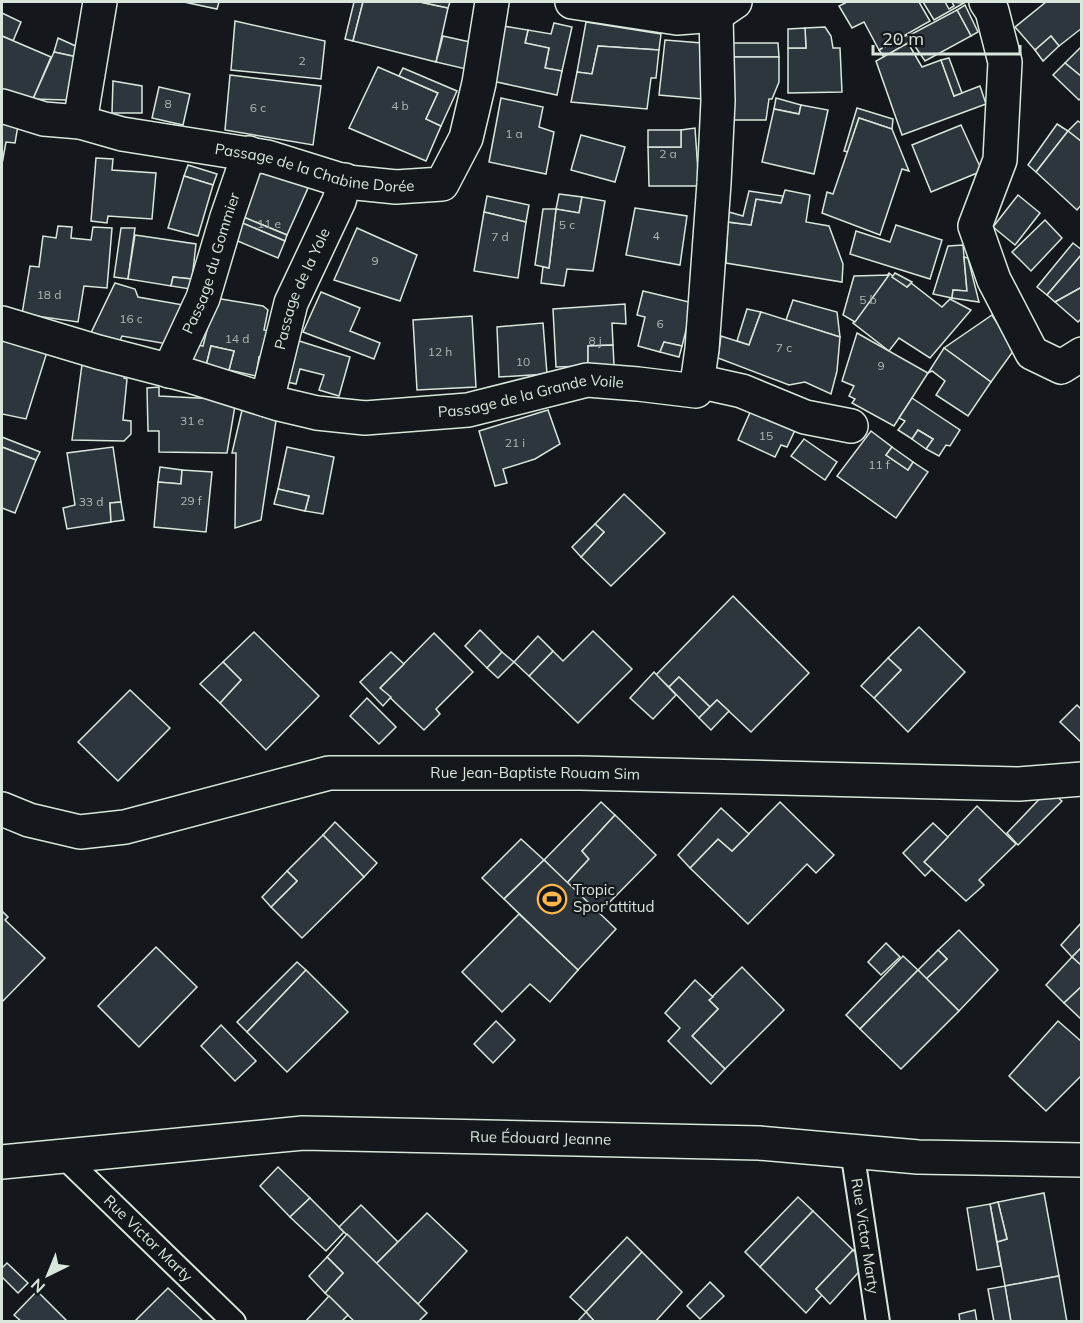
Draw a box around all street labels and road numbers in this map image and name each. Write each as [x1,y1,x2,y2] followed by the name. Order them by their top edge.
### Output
[214,139,415,196] street label: Passage de la Chabine Dorée
[178,190,244,337] street label: Passage du Gommier
[270,225,334,351] street label: Passage de la Yole
[437,370,625,421] street label: Passage de la Grande Voile
[430,763,640,784] street label: Rue Jean-Baptiste Rouam Sim
[470,1127,611,1149] street label: Rue Édouard Jeanne
[847,1177,884,1295] street label: Rue Victor Marty
[100,1191,197,1286] street label: Rue Victor Marty

